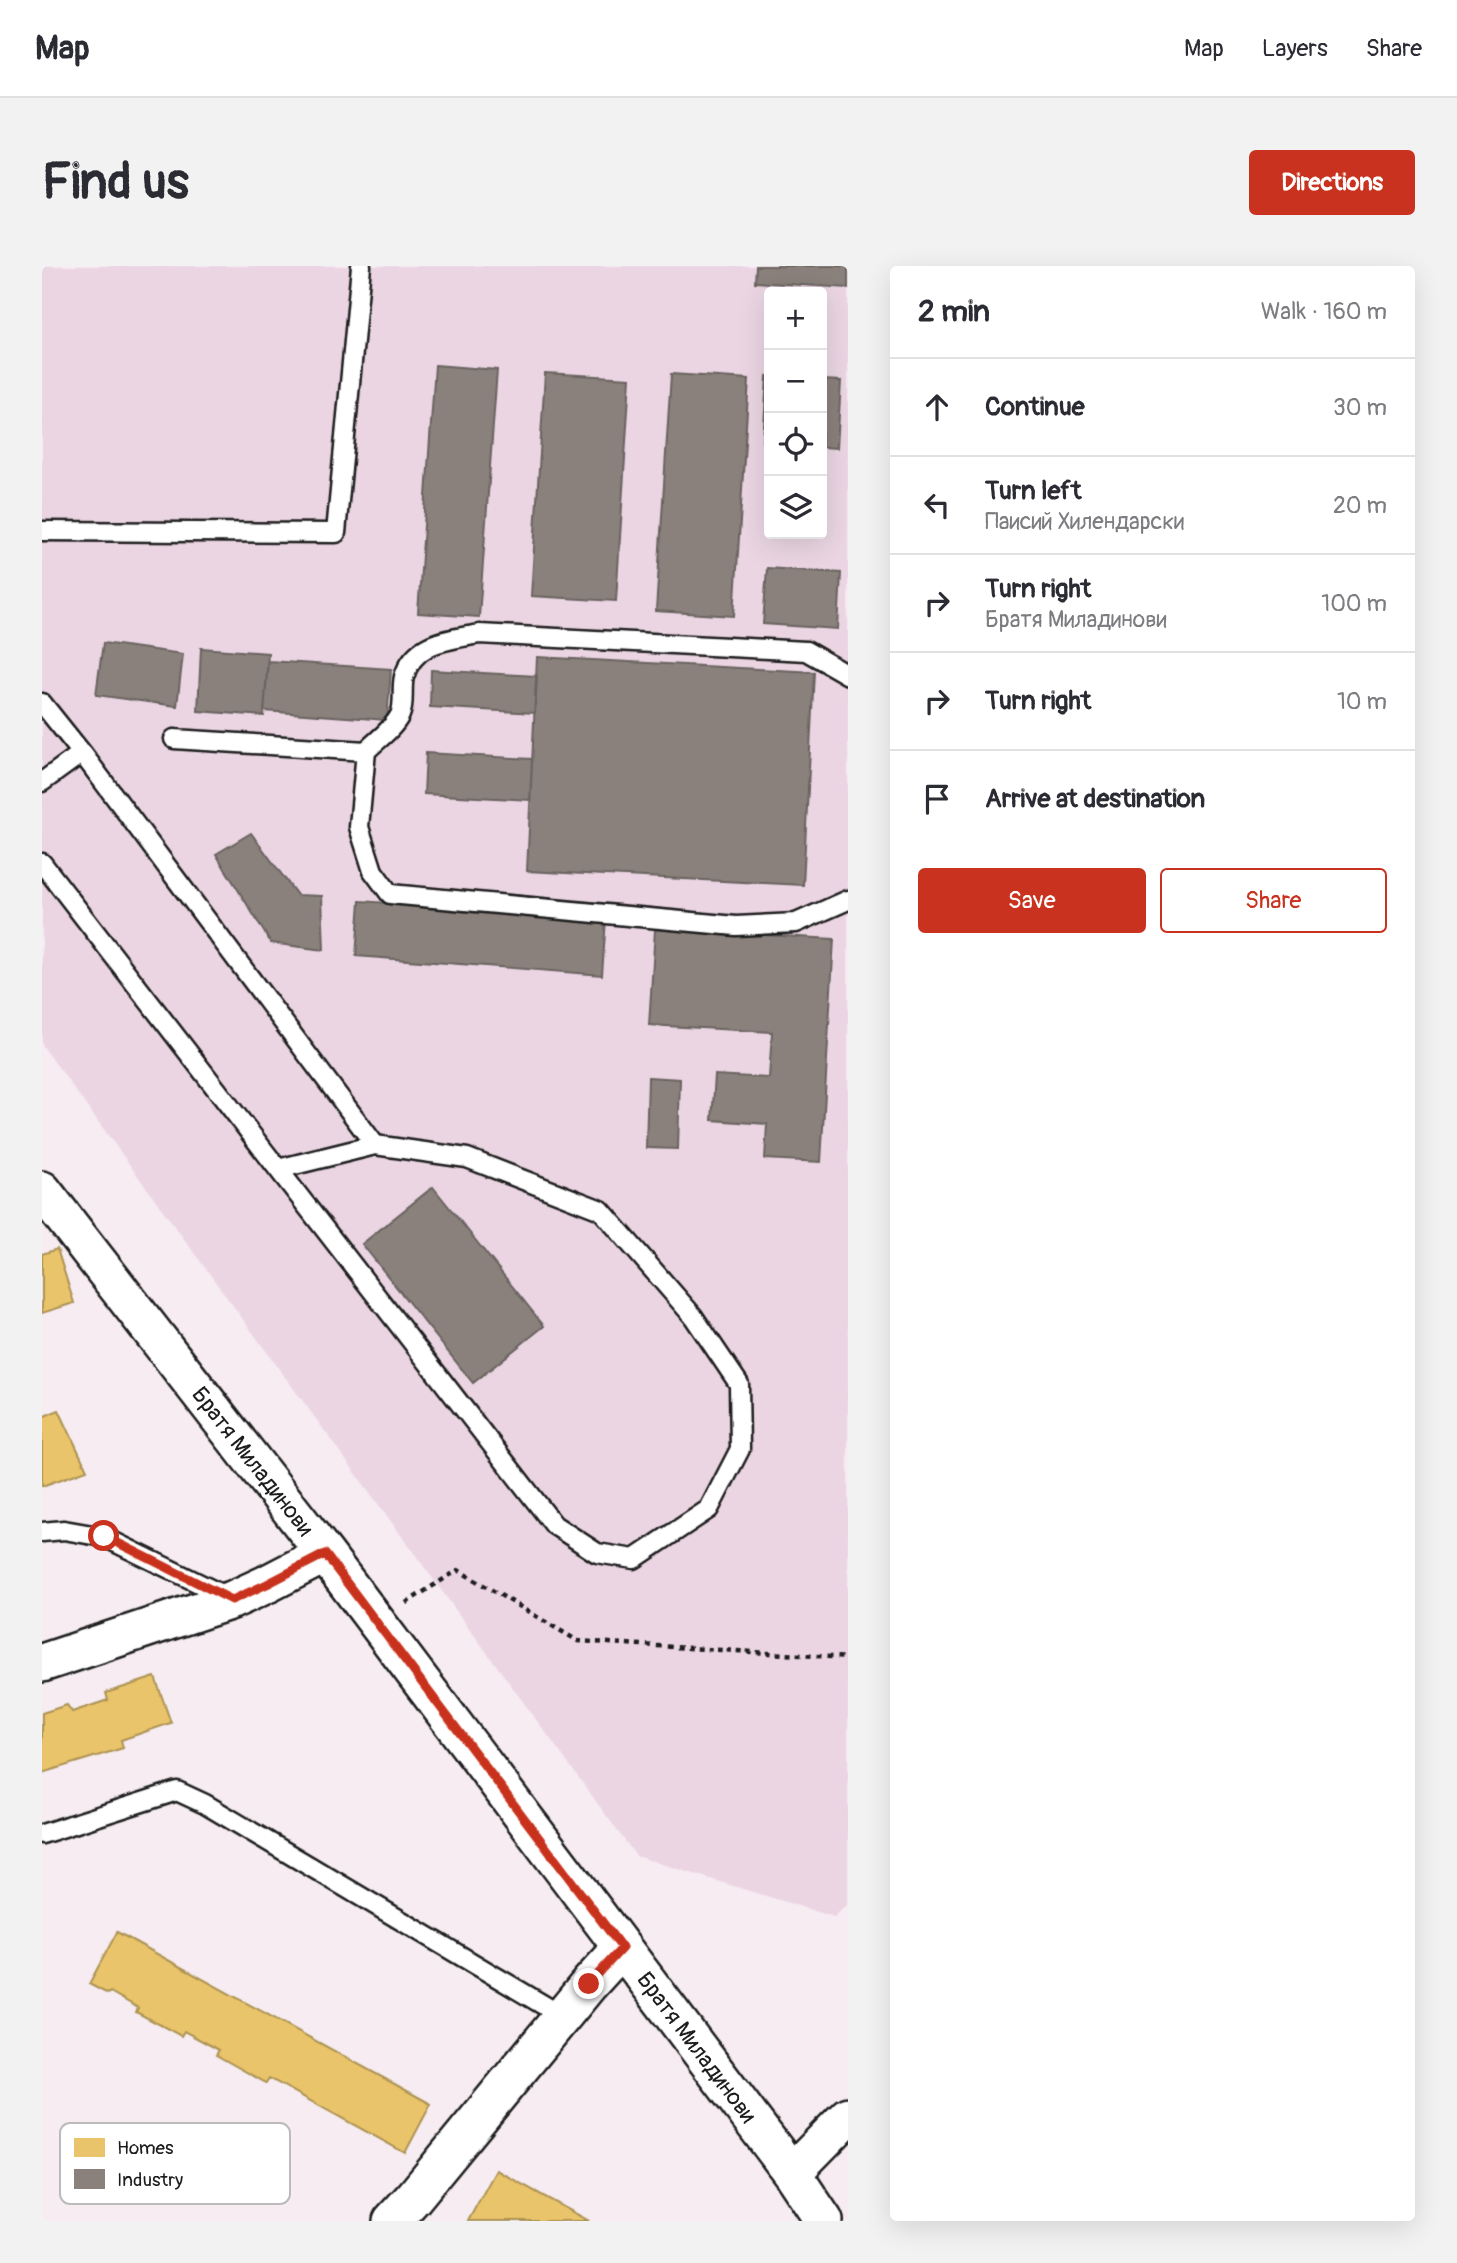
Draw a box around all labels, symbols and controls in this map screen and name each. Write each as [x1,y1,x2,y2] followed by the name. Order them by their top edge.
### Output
[35,28,90,69] text: Map
[1184,34,1224,63] text: Map
[1262,34,1328,63] text: Layers
[1366,34,1422,63] text: Share
[1249,150,1415,215] button: Directions
[42,152,189,213] text: Find us
[764,287,827,539] map controls
[764,287,827,350] button: +
[918,293,990,330] text: 2 min
[1261,297,1387,326] text: Walk · 160 m
[764,350,827,413] button: −
[918,388,956,426] icon: ahead
[985,391,1085,423] text: Continue
[1333,393,1387,422] text: 30 m
[764,413,827,476] button: locate
[985,475,1081,507] text: Turn left
[764,476,827,539] button: layers
[918,486,956,524] icon: left
[1333,491,1387,520] text: 20 m
[985,507,1184,536] text: Паисий Хилендарски
[985,573,1091,605] text: Turn right
[918,584,956,622] icon: right
[1321,589,1387,618] text: 100 m
[985,605,1167,634] text: Братя Миладинови
[918,682,956,720] icon: right
[985,685,1091,717] text: Turn right
[1337,687,1387,716] text: 10 m
[918,780,956,818] icon: arrive
[985,783,1205,815] text: Arrive at destination
[918,868,1146,933] button: Save
[1160,868,1387,933] button: Share
[185,1381,320,1542] street label: Братя Миладинови
[88,1520,119,1551] route start
[630,1966,763,2129] street label: Братя Миладинови
[573,1968,604,1999] route end
[60,2123,290,2204] legend
[117,2136,174,2160] text: Homes
[117,2168,183,2192] text: Industry

